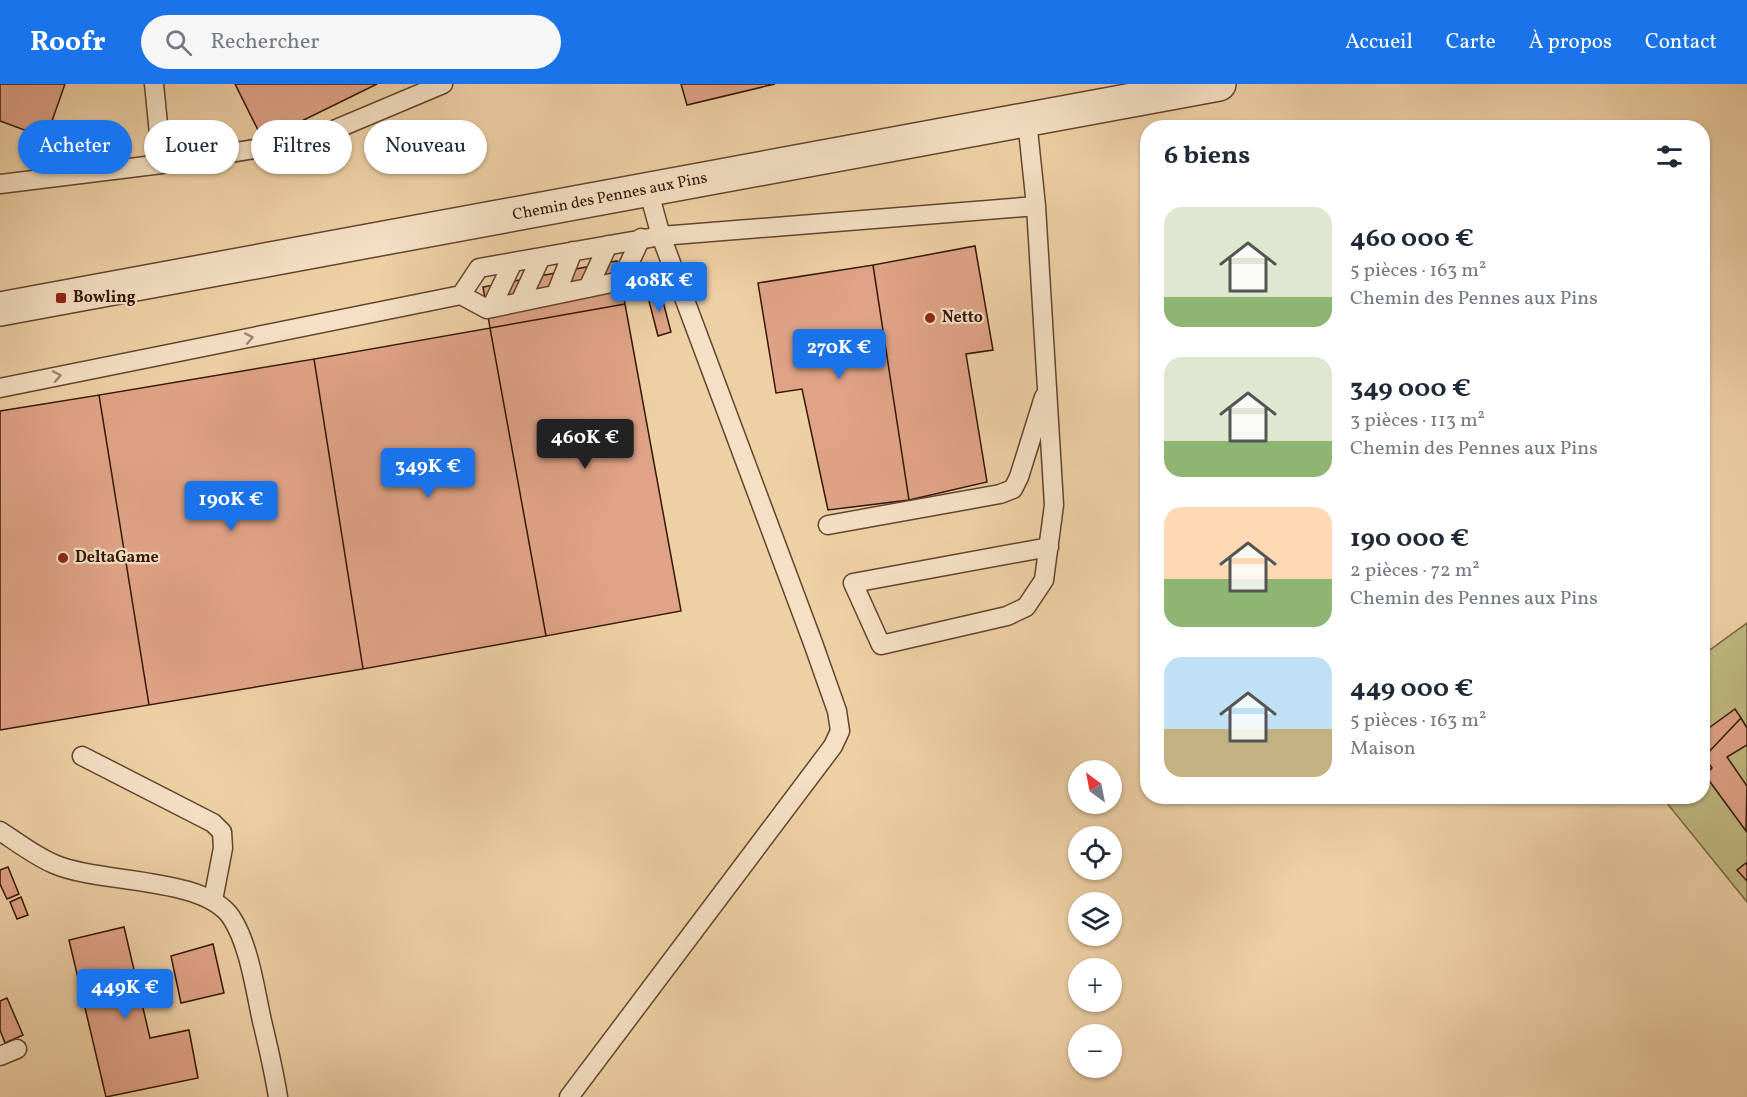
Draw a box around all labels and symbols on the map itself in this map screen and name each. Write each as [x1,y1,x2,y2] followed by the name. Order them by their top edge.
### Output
[511,167,710,227] street label: Chemin des Pennes aux Pins
[610,262,708,313] pin: 408K €
[73,287,136,309] place label: Bowling
[54,291,68,305] marker: Bowling
[942,307,983,329] place label: Netto
[923,311,937,325] marker: Netto
[790,329,888,380] pin: 270K €
[243,332,253,345] one-way arrow
[52,370,62,383] one-way arrow
[536,419,634,470] pin: 460K €
[379,448,477,499] pin: 349K €
[182,481,280,532] pin: 190K €
[75,547,159,569] place label: DeltaGame
[56,551,70,565] marker: DeltaGame
[1068,760,1122,814] north arrow
[76,969,174,1020] pin: 449K €

